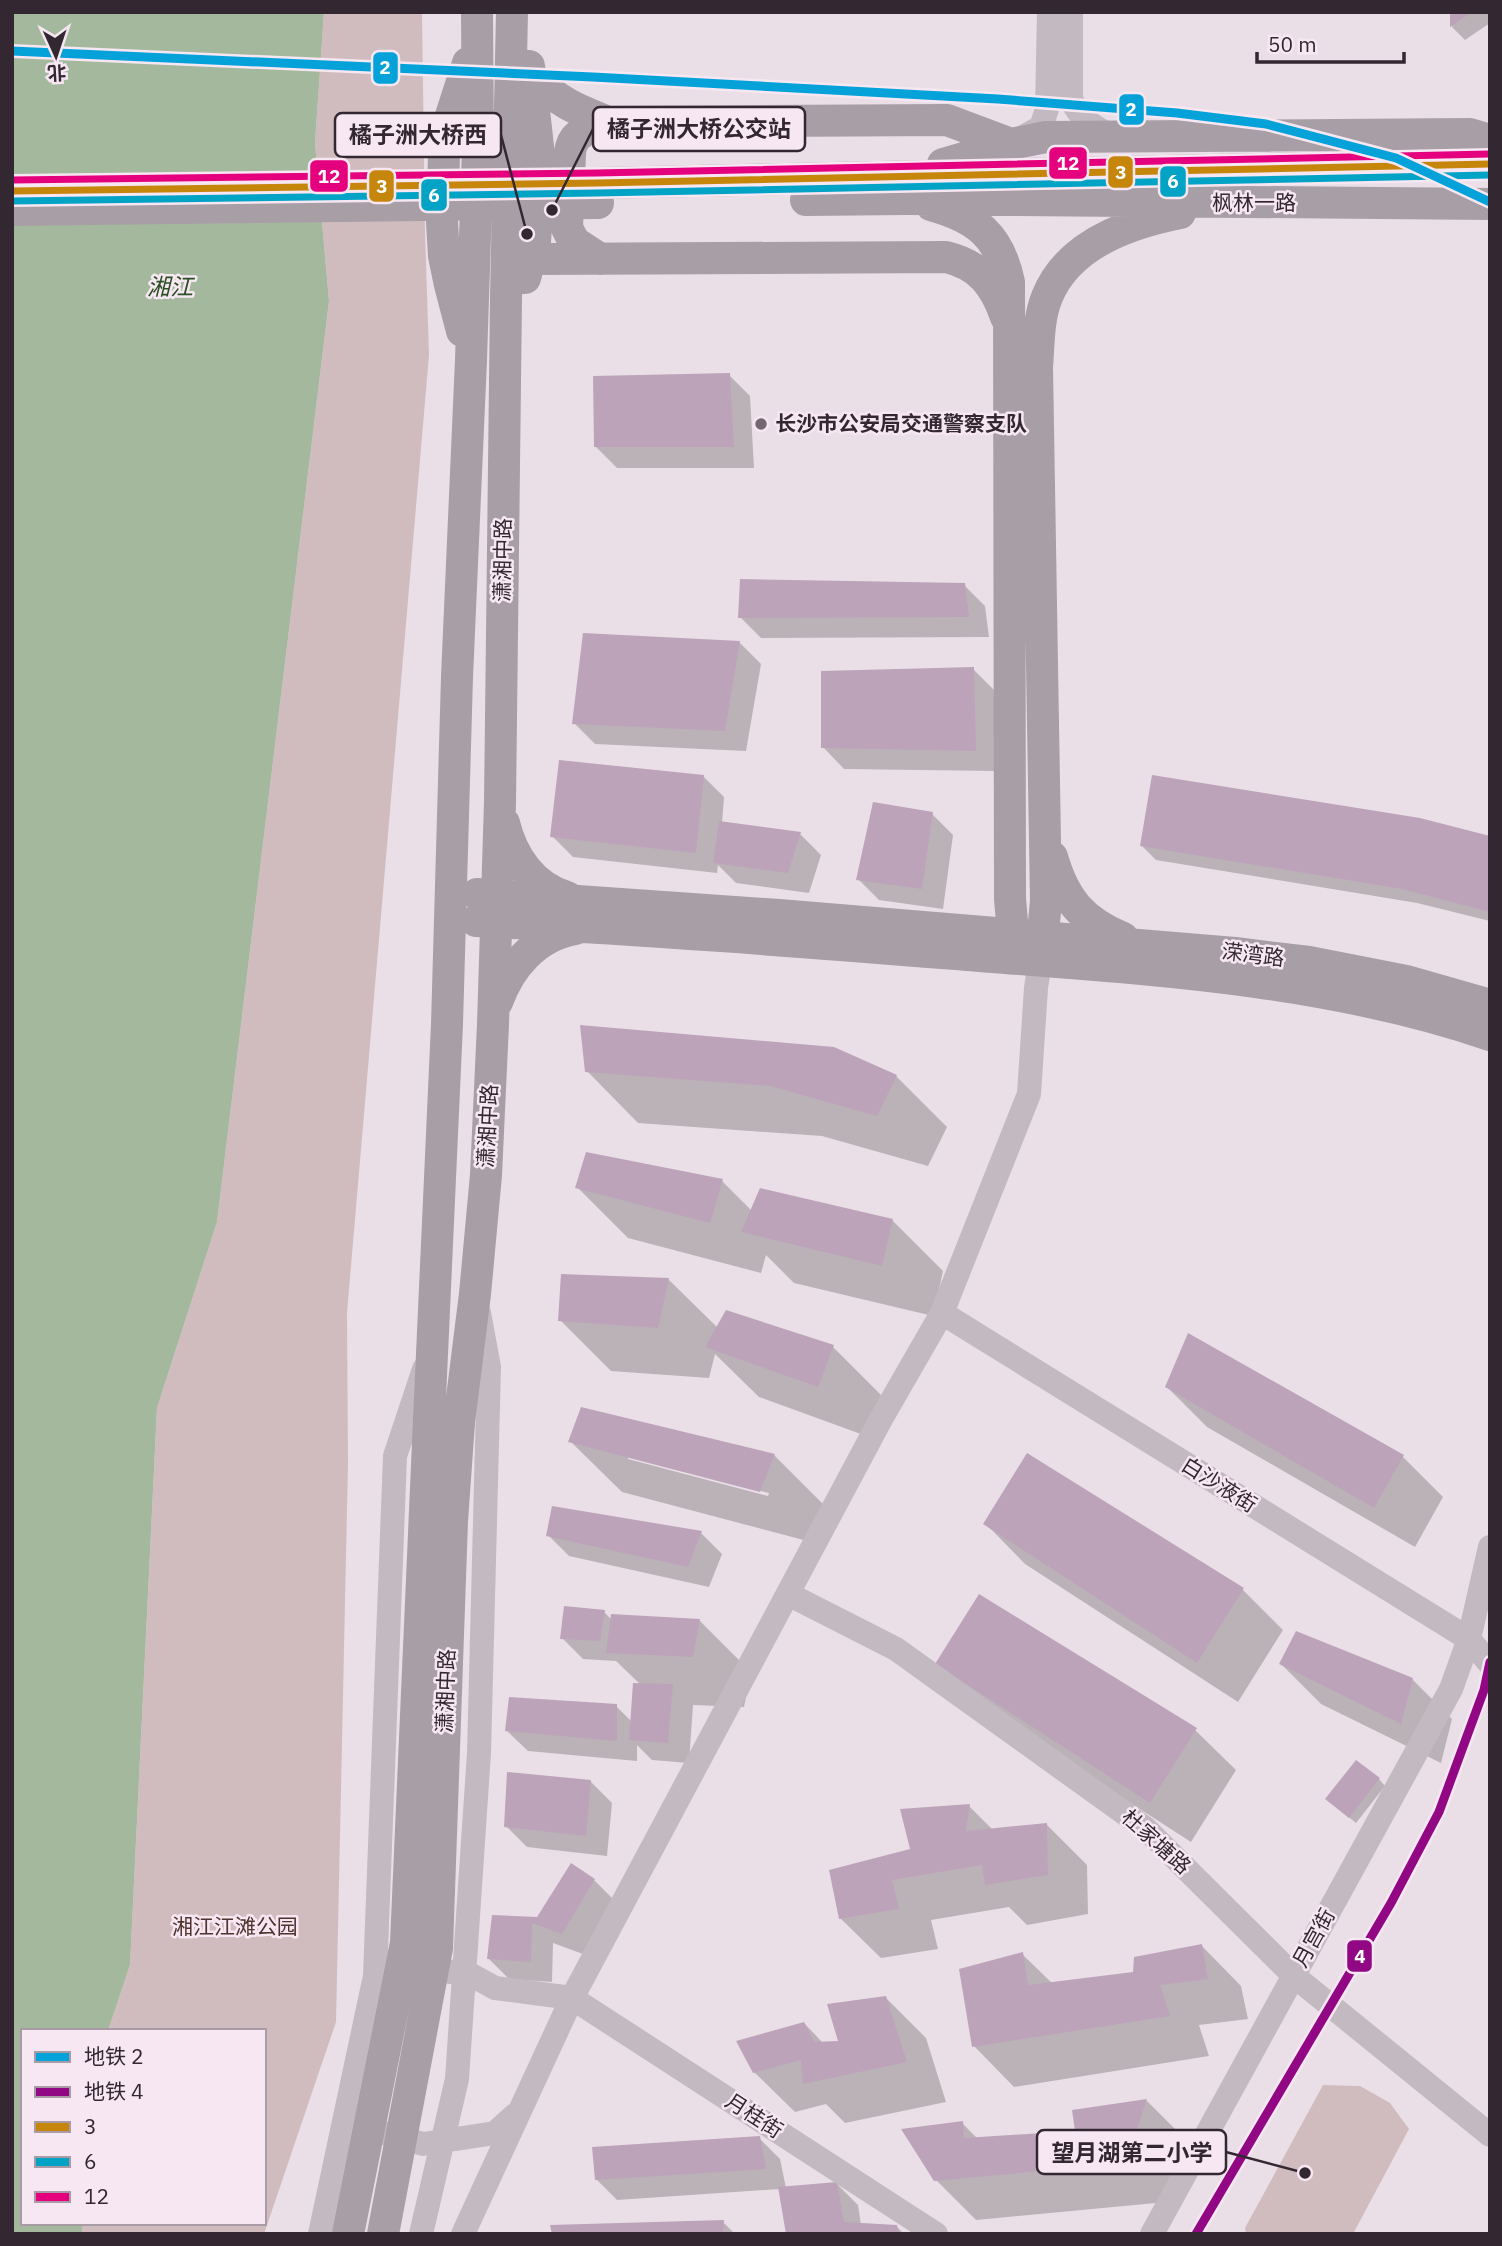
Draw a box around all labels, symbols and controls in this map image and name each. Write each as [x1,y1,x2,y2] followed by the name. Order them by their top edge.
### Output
[21,21,91,91] north arrow
[1257,21,1404,65] scale bar
[1268,30,1317,58] text: 50 m
[372,51,399,85] line badge: 2
[379,55,391,79] text: 2
[47,60,67,85] text: 北
[1118,93,1145,126] line badge: 2
[1125,97,1137,121] text: 2
[593,107,805,151] callout: 橘子洲大桥公交站
[335,113,501,157] callout: 橘子洲大桥西
[607,113,791,143] text: 橘子洲大桥公交站
[349,119,487,149] text: 橘子洲大桥西
[1048,146,1088,180] line badge: 12
[1057,151,1079,175] text: 12
[1107,155,1134,189] line badge: 3
[309,159,349,193] line badge: 12
[1115,160,1127,184] text: 3
[318,164,340,188] text: 12
[1159,165,1187,198] line badge: 6
[368,169,395,203] line badge: 3
[1167,169,1179,193] text: 6
[376,174,388,198] text: 3
[420,178,448,212] line badge: 6
[428,183,440,207] text: 6
[1212,188,1296,216] street label: 枫林一路
[147,271,196,301] water label: 湘江
[775,409,1027,437] place label: 长沙市公安局交通警察支队
[753,416,769,432] marker: 长沙市公安局交通警察支队
[487,518,517,602] street label: 潇湘中路
[1220,936,1286,972] street label: 溁湾路
[471,1083,503,1169] street label: 潇湘中路
[1176,1450,1263,1518] street label: 白沙液街
[430,1649,460,1733] street label: 潇湘中路
[1116,1803,1197,1880] street label: 杜家塘路
[1286,1903,1341,1972] street label: 月宫街
[172,1912,298,1940] park label: 湘江江滩公园
[1346,1939,1373,1973] line badge: 4
[1354,1944,1366,1968] text: 4
[21,2029,266,2225] legend
[84,2042,144,2070] text: 地铁 2
[84,2077,144,2105] text: 地铁 4
[721,2086,789,2144] street label: 月桂街
[84,2112,97,2140] text: 3
[1037,2130,1226,2174] callout: 望月湖第二小学
[1052,2137,1213,2167] text: 望月湖第二小学
[84,2147,97,2175] text: 6
[84,2182,109,2210] text: 12

